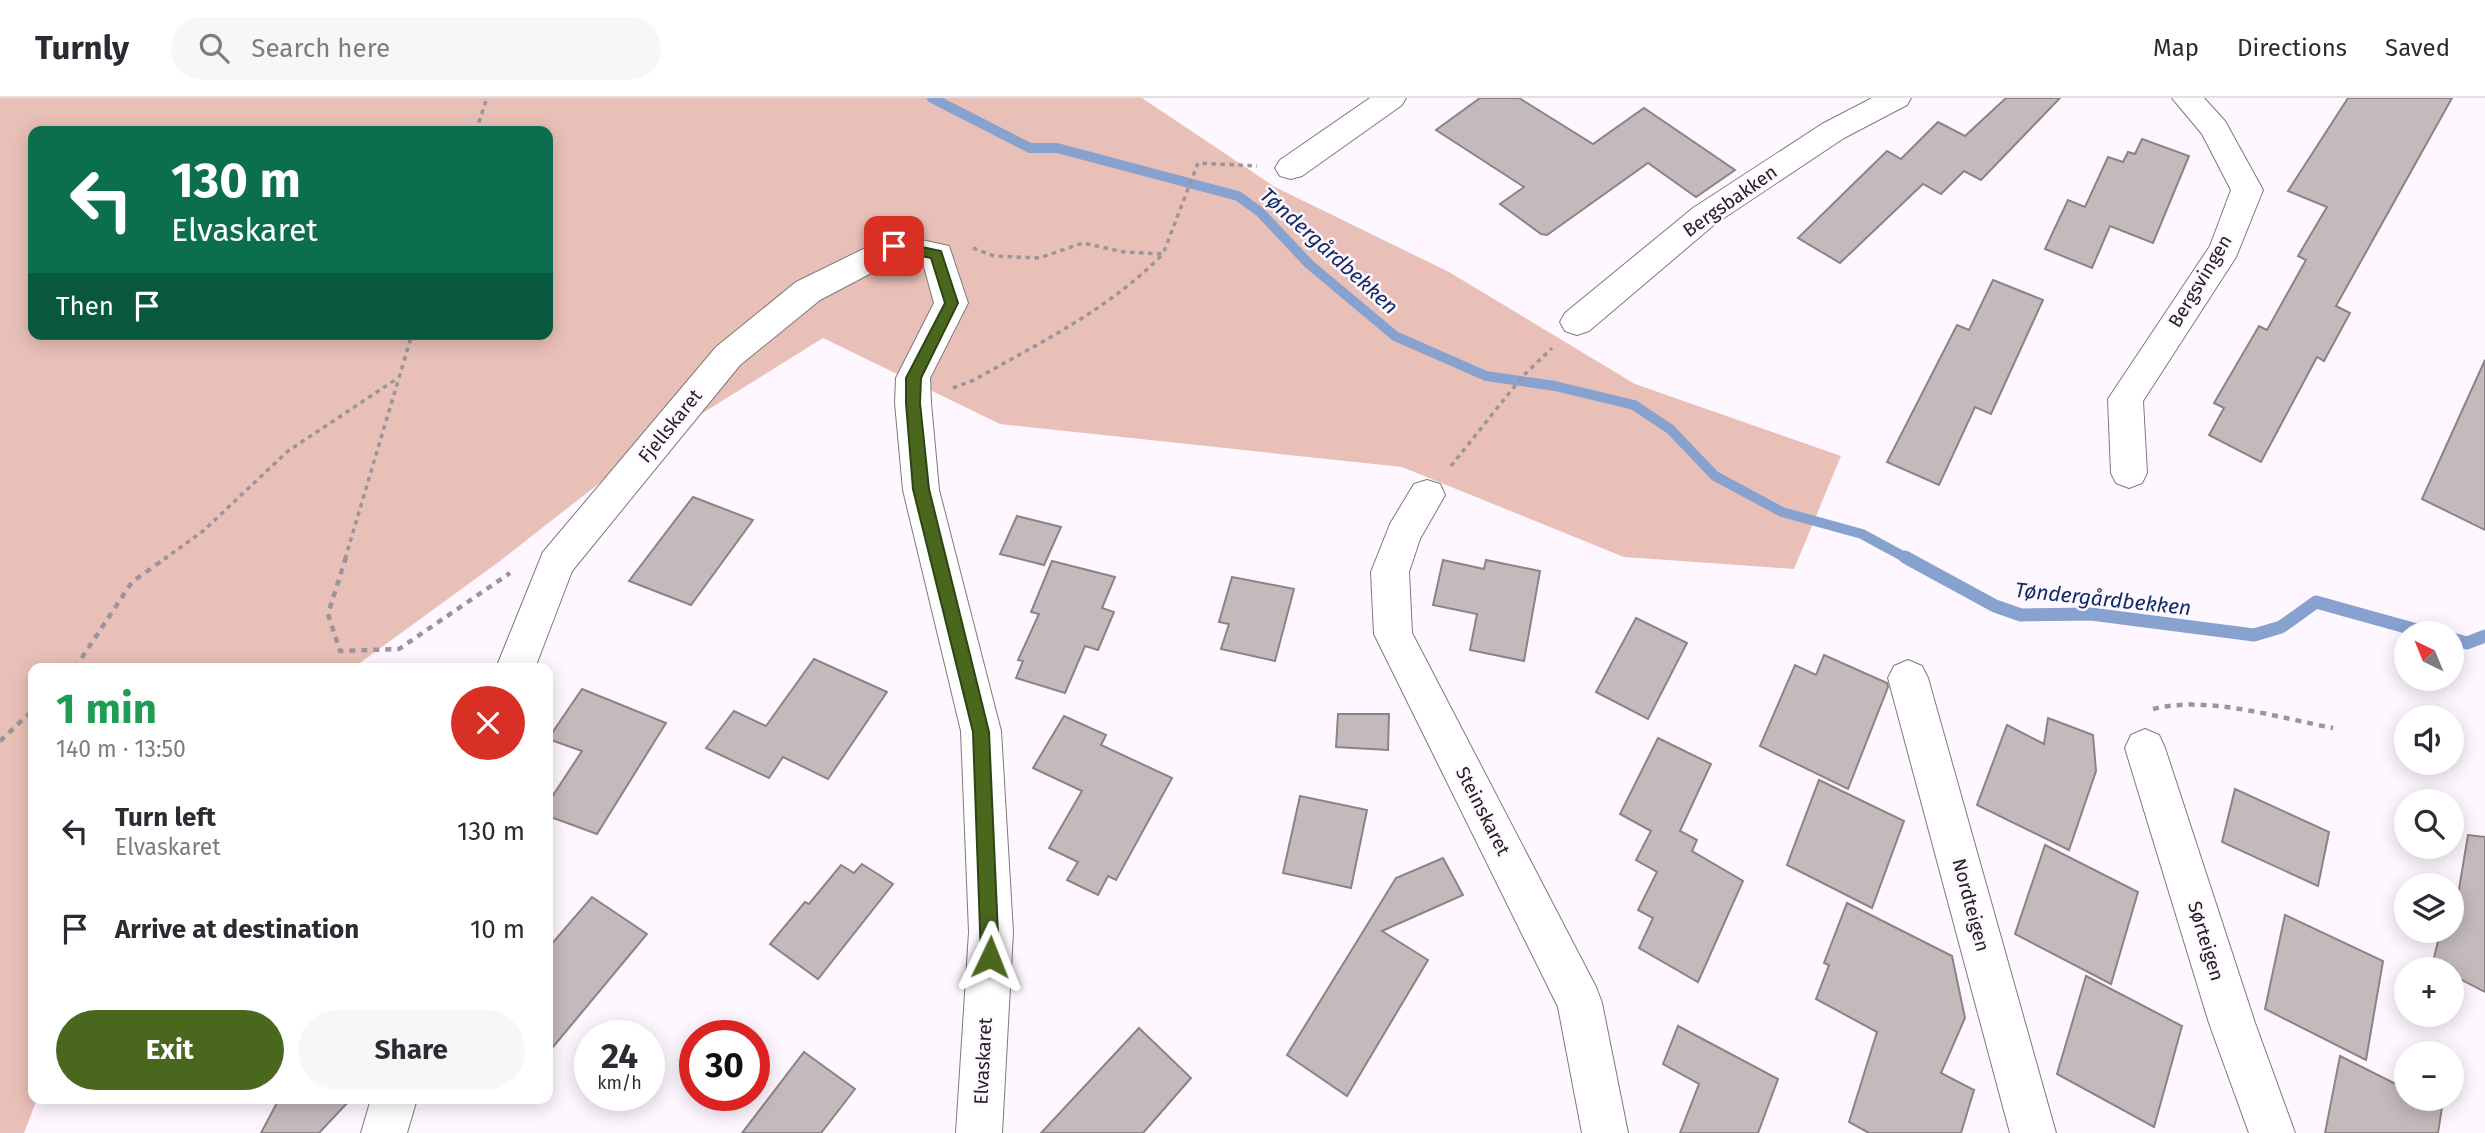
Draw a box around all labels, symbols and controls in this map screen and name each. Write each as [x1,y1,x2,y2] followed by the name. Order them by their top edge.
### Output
[171,17,661,80] search box
[35,28,129,68] text: Turnly
[195,29,233,67] icon: search
[251,33,390,64] text: Search here
[2153,34,2199,62] text: Map
[2237,34,2347,62] text: Directions
[2385,34,2450,62] text: Saved
[171,151,301,210] text: 130 m
[56,154,147,245] icon: left
[1678,160,1782,242] street label: Bergsbakken
[1254,182,1404,320] water label: Tøndergårdbekken
[171,211,318,249] text: Elvaskaret
[864,216,924,276] pin
[875,227,913,265] icon: arrive
[2163,230,2237,332] street label: Bergsvingen
[128,287,166,325] icon: arrive
[56,291,114,322] text: Then
[633,384,707,467] street label: Fjellskaret
[2014,577,2192,621] water label: Tøndergårdbekken
[2394,621,2464,691] north arrow
[2394,621,2464,1111] map controls
[56,684,157,734] text: 1 min
[451,686,525,760] button: close
[2394,705,2464,775] button: sound
[56,735,186,763] text: 140 m · 13:50
[1451,763,1515,859] street label: Steinskaret
[2394,789,2464,859] button: search
[115,802,216,833] text: Turn left
[56,812,94,850] icon: left
[457,816,525,847] text: 130 m
[115,833,221,861] text: Elvaskaret
[1948,856,1994,954] street label: Nordteigen
[2394,873,2464,943] button: layers
[2183,898,2229,984] street label: Sørteigen
[56,910,94,948] icon: arrive
[115,914,359,945] text: Arrive at destination
[470,914,525,945] text: 10 m
[953,920,1027,994] position arrow
[2394,957,2464,1027] button: +
[56,1010,284,1090] button: Exit
[298,1010,525,1090] button: Share
[969,1017,997,1105] street label: Elvaskaret
[679,1020,770,1111] speed limit sign: 30
[601,1035,638,1077] text: 24
[2394,1041,2464,1111] button: −
[597,1072,642,1094] text: km/h

